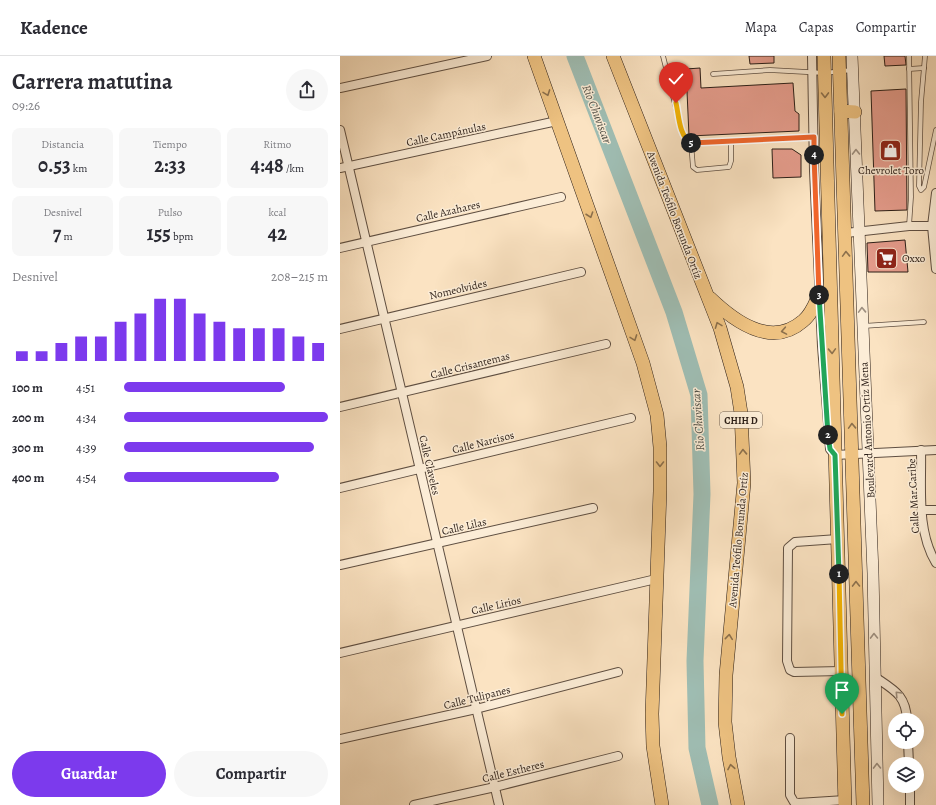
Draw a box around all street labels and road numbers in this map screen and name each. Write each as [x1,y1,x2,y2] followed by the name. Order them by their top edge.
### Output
[405,119,487,150] street label: Calle Campánulas
[643,148,706,281] street label: Avenida Teófilo Borunda Ortíz
[414,197,482,226] street label: Calle Azahares
[428,276,488,303] street label: Nomeolvides
[429,348,511,383] street label: Calle Crisantemas
[856,360,879,499] street label: Boulevard Antonio Ortiz Mena
[720,412,762,428] road number: CHIH D
[450,428,516,457] street label: Calle Narcisos
[415,434,444,496] street label: Calle Claveles
[904,458,923,534] street label: Calle Mar Caribe
[725,472,752,609] street label: Avenida Teófilo Borunda Ortíz
[440,514,488,539] street label: Calle Lilas
[470,593,522,618] street label: Calle Lirios
[442,682,512,713] street label: Calle Tulipanes
[481,757,546,786] street label: Calle Estheres

